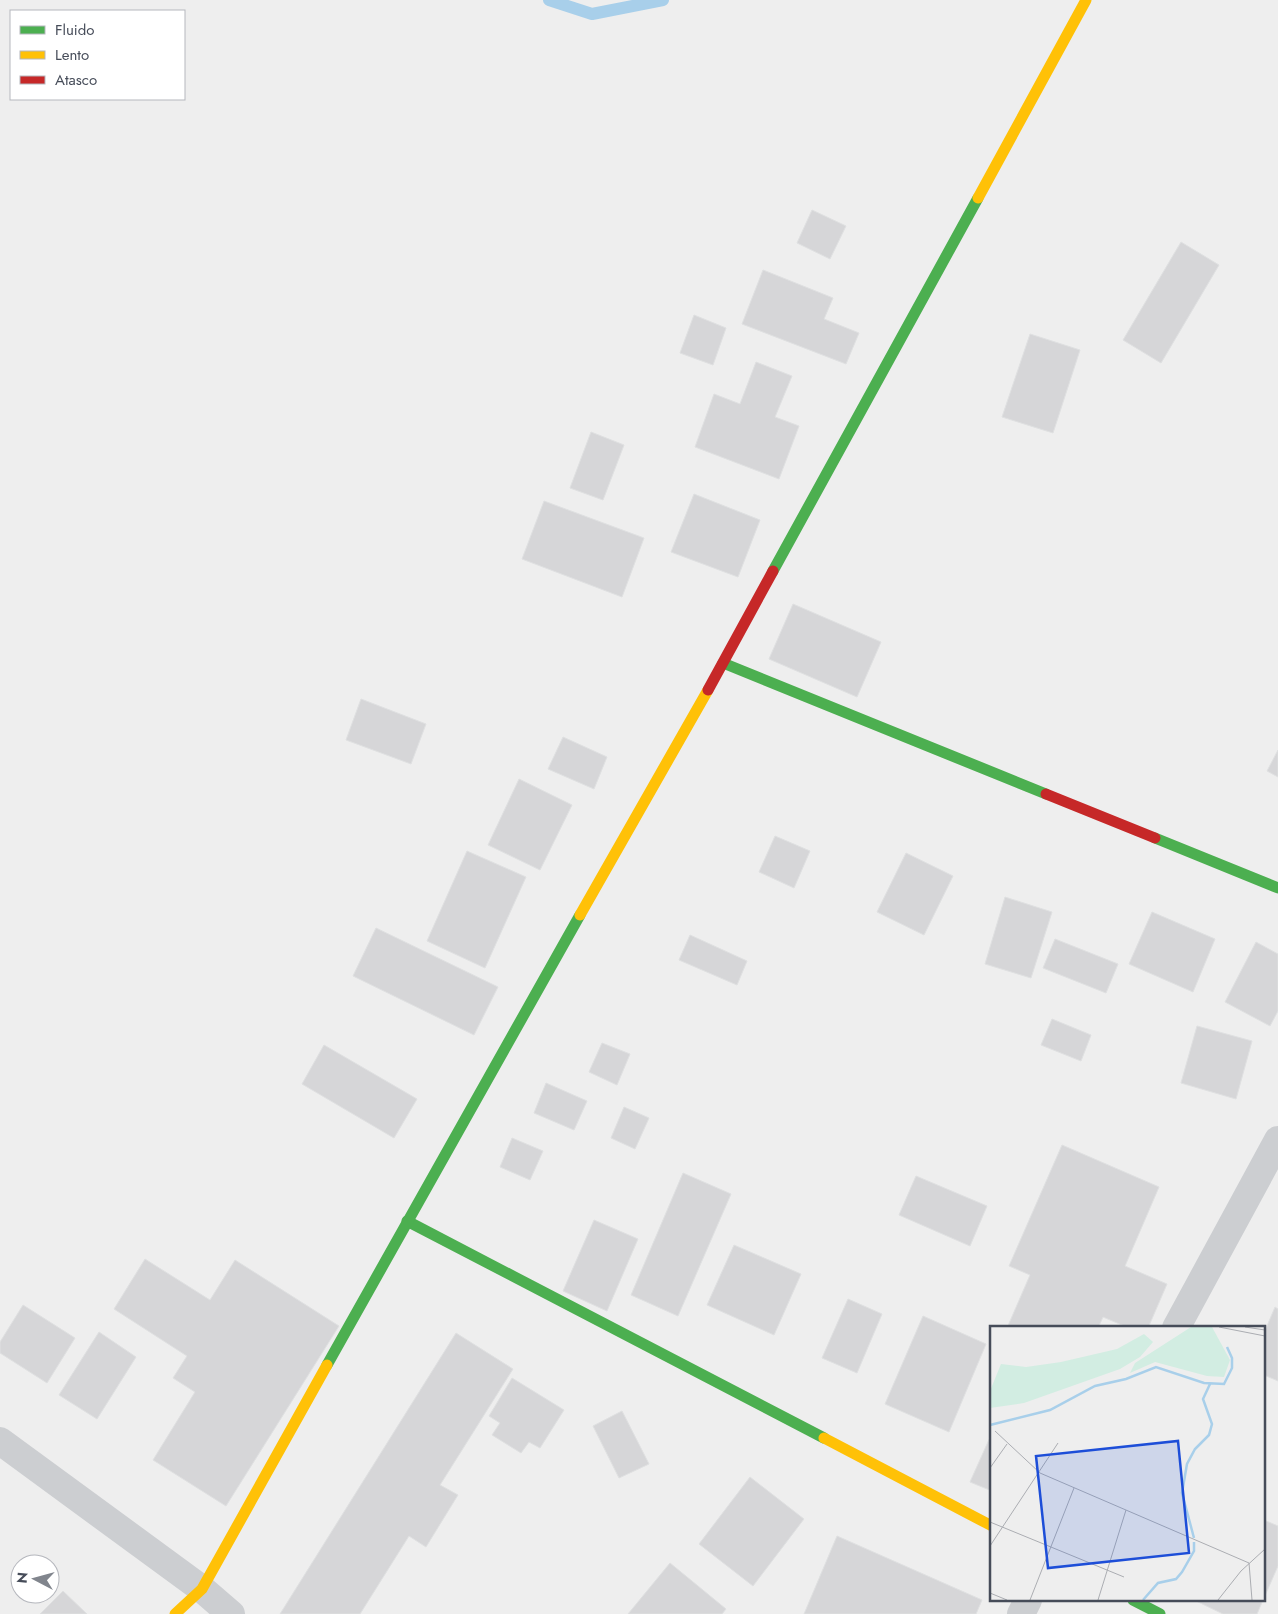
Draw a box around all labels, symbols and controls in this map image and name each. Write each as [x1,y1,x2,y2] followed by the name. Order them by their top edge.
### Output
[10,10,185,100] legend
[55,19,94,41] text: Fluido
[55,44,89,66] text: Lento
[55,69,97,91] text: Atasco
[990,1326,1266,1602] inset map
[10,1554,60,1604] north arrow
[12,1571,33,1584] text: N

